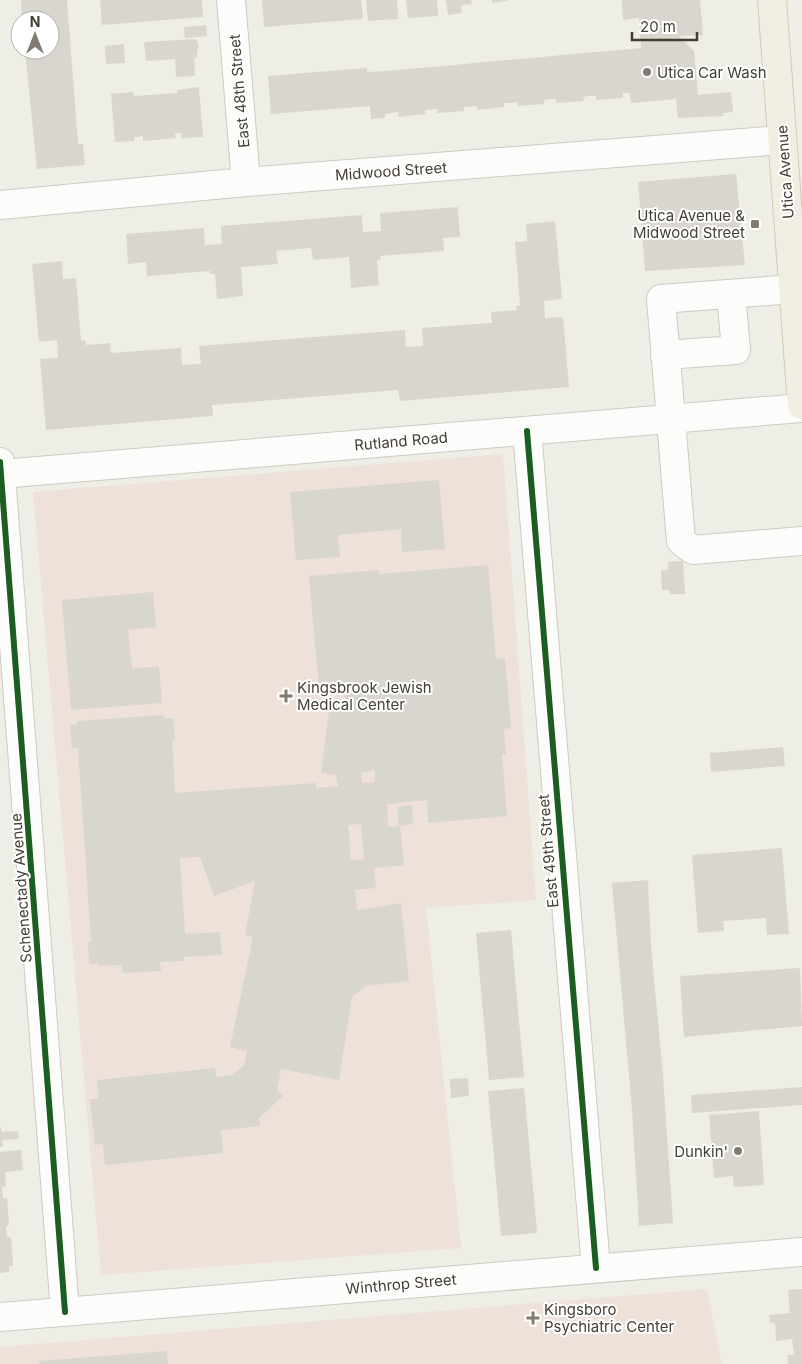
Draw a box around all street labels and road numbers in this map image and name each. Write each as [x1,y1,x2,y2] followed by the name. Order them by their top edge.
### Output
[225,33,253,149] street label: East 48th Street
[772,125,798,219] street label: Utica Avenue
[334,158,448,184] street label: Midwood Street
[353,427,449,455] street label: Rutland Road
[534,793,562,909] street label: East 49th Street
[6,813,36,963] street label: Schenectady Avenue
[345,1270,457,1298] street label: Winthrop Street

